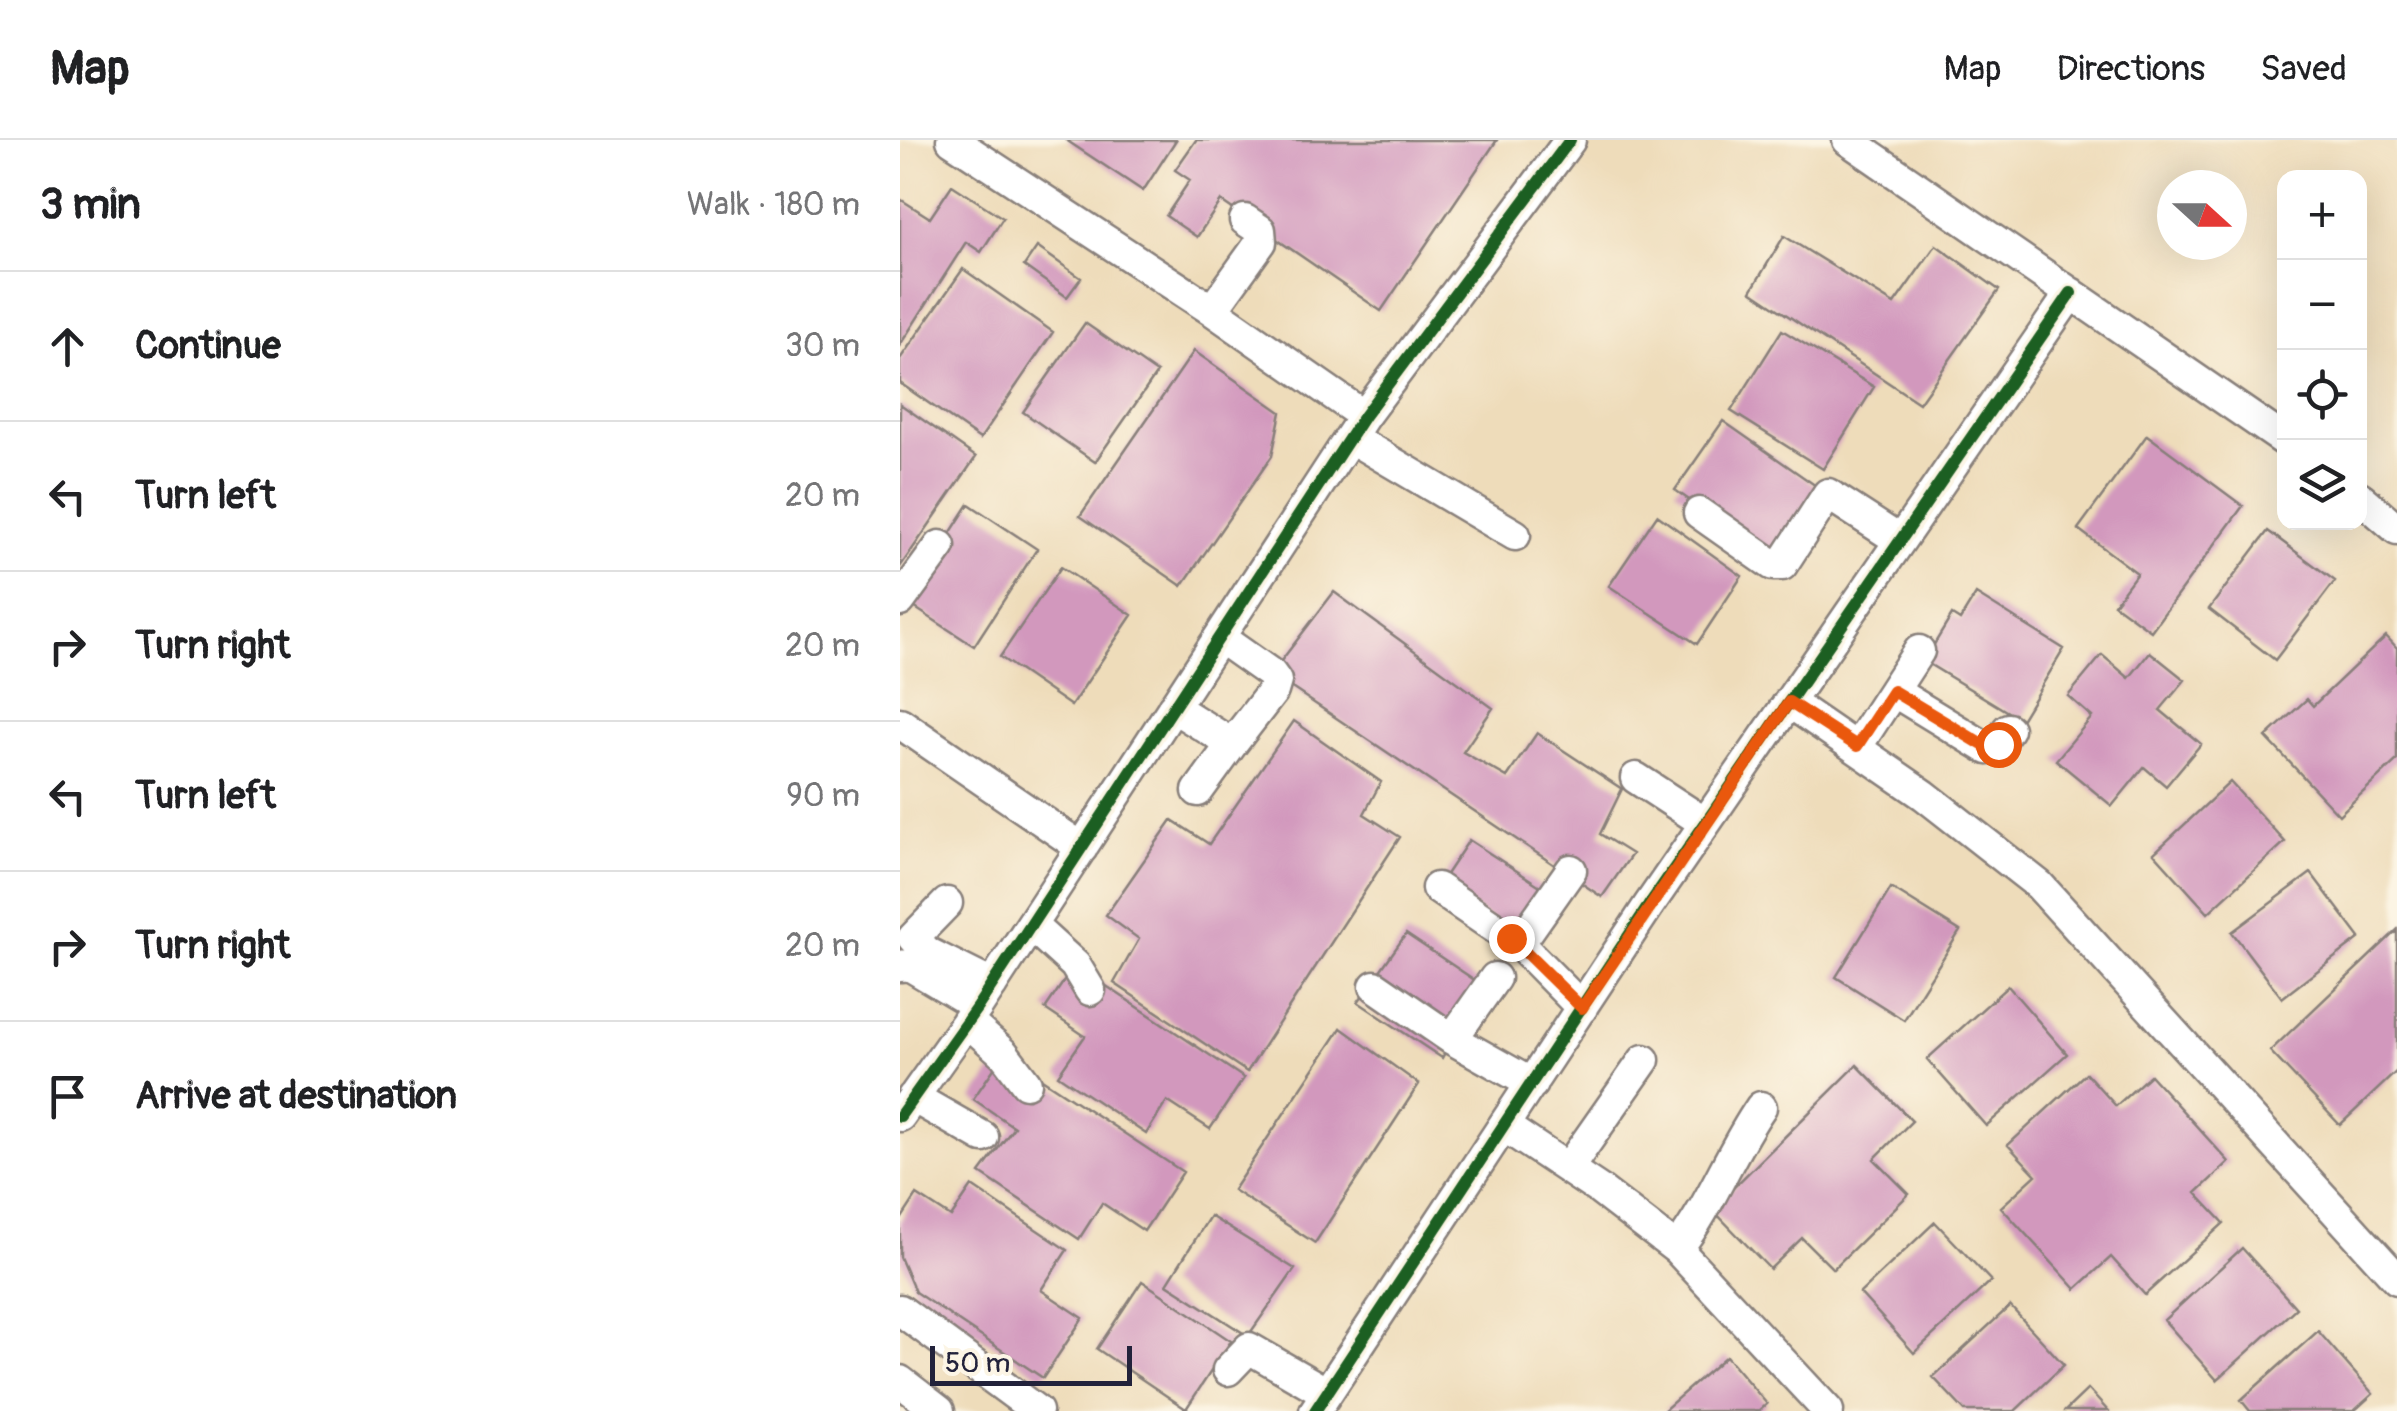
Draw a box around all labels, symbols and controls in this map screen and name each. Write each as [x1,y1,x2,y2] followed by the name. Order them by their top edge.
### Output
[50,39,130,99] text: Map
[1944,47,2002,91] text: Map
[2057,47,2205,91] text: Directions
[2260,47,2347,91] text: Saved
[2157,170,2247,260] north arrow
[2277,170,2367,530] map controls
[2277,170,2367,260] button: +
[40,179,141,231] text: 3 min
[687,185,860,225] text: Walk · 180 m
[2277,260,2367,350] button: −
[40,319,95,374] icon: ahead
[135,322,281,370] text: Continue
[785,326,860,366] text: 30 m
[2277,350,2367,440] button: locate
[2277,440,2367,530] button: layers
[40,469,95,524] icon: left
[135,472,276,520] text: Turn left
[785,476,860,516] text: 20 m
[40,619,95,674] icon: right
[135,622,290,670] text: Turn right
[785,626,860,666] text: 20 m
[1976,722,2022,768] route start
[40,769,95,824] icon: left
[135,772,276,820] text: Turn left
[786,776,860,816] text: 90 m
[1489,916,1535,962] route end
[40,919,95,974] icon: right
[135,922,290,970] text: Turn right
[785,926,860,966] text: 20 m
[40,1069,95,1124] icon: arrive
[135,1072,457,1120] text: Arrive at destination
[930,1341,1132,1386] scale bar
[945,1346,1010,1381] text: 50 m

